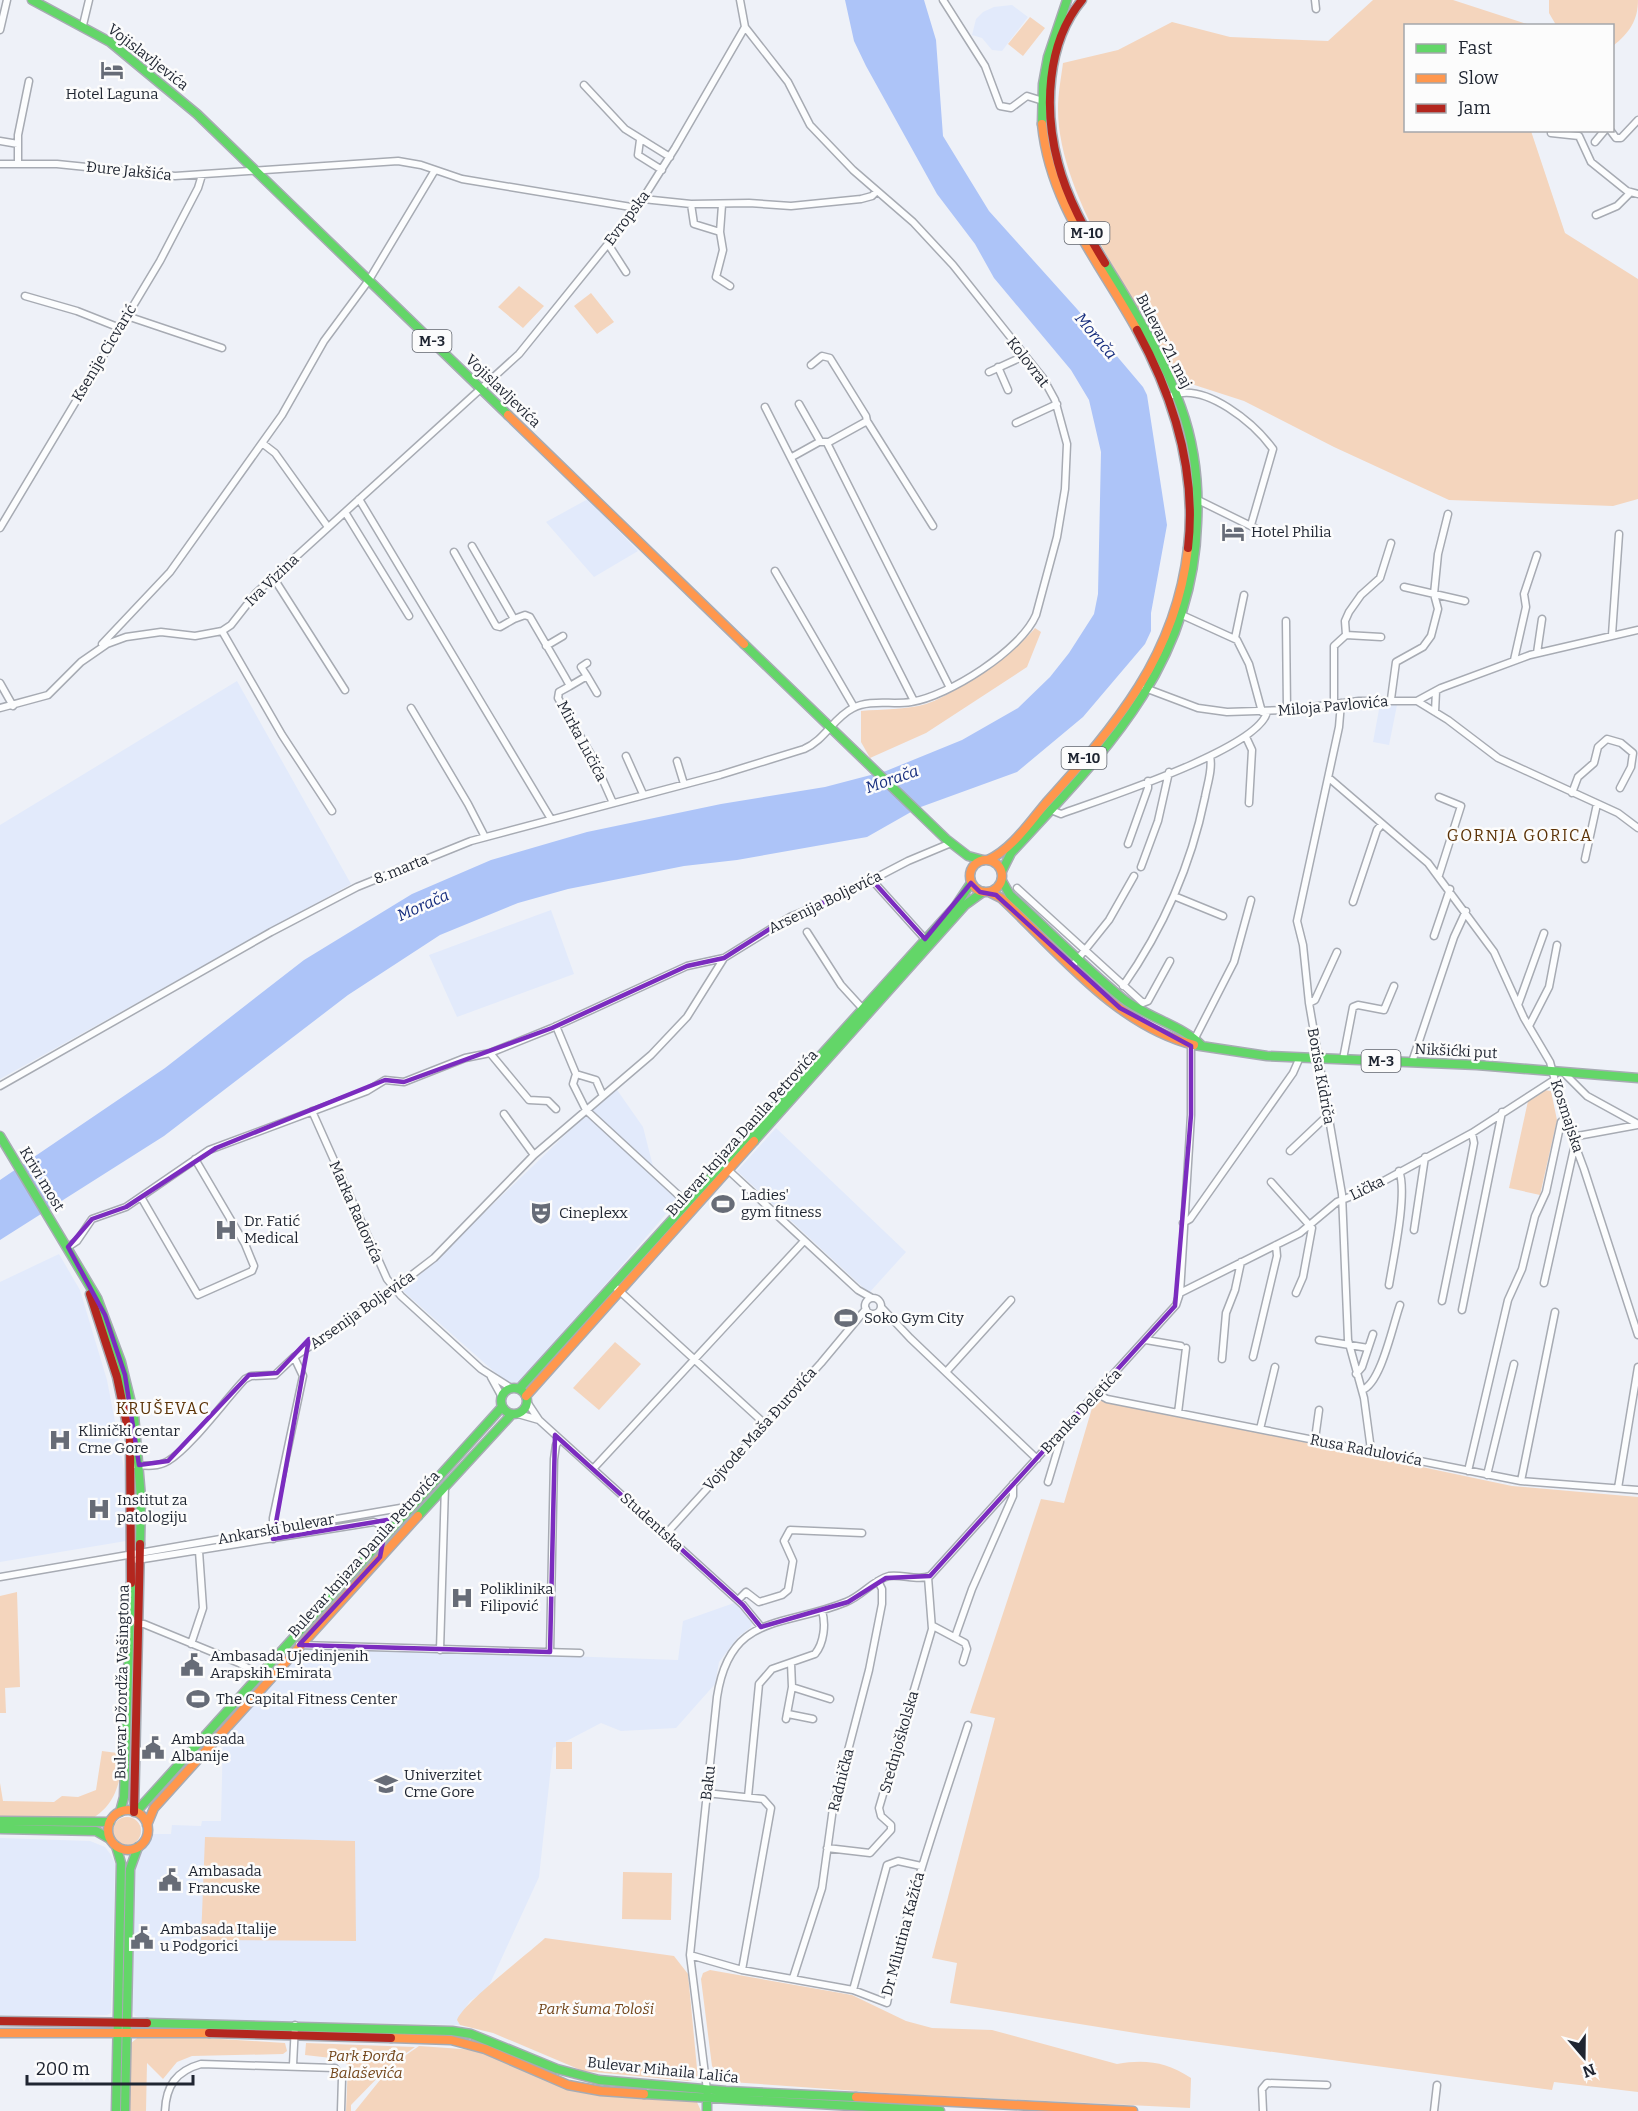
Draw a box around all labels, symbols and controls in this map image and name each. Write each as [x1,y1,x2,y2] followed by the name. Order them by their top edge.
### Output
[104,20,192,94] street label: Vojislavljevića
[1404,24,1614,132] legend
[1458,37,1493,59] text: Fast
[99,57,125,83] hotel icon: Hotel Laguna
[1458,67,1499,89] text: Slow
[66,85,158,103] place label: Hotel Laguna
[1457,97,1491,119] text: Jam
[85,158,173,184] street label: Đure Jakšića
[601,187,653,249] street label: Evropska
[1064,222,1110,244] road number: M-10
[1132,291,1196,391] street label: Bulevar 21. maj
[68,301,140,405] street label: Ksenije Cicvarić
[1071,309,1121,363] water label: Morača
[412,330,452,352] road number: M-3
[1003,333,1054,391] street label: Kolovrat
[462,351,544,431] street label: Vojislavljevića
[1220,519,1246,545] hotel icon: Hotel Philia
[1251,523,1331,541] place label: Hotel Philia
[242,550,302,610] street label: Iva Vizina
[1277,692,1389,720] street label: Miloja Pavlovića
[553,698,611,784] street label: Mirka Lučića
[1062,747,1106,769] road number: M-10
[863,761,921,797] water label: Morača
[1447,826,1593,845] district label: GORNJA GORICA
[371,850,431,888] street label: 8. marta
[765,867,885,937] street label: Arsenija Boljevića
[394,885,452,925] water label: Morača
[1304,1026,1338,1126] street label: Borisa Kidriča
[1414,1040,1499,1062] street label: Nikšićki put
[662,1046,822,1220] street label: Bulevar knjaza Danila Petrovića
[1362,1050,1400,1072] road number: M-3
[1547,1077,1587,1155] street label: Kosmajska
[16,1144,69,1215] street label: Krivi most
[325,1158,387,1266] street label: Marka Radovića
[1347,1172,1387,1204] street label: Lička
[741,1186,822,1221] place label: Ladies' gym fitness
[710,1191,736,1217] sports icon: Ladies' gym fitness
[528,1200,554,1226] theatre icon: Cineplexx
[559,1204,629,1222] place label: Cineplexx
[244,1212,300,1247] place label: Dr. Fatić Medical
[213,1217,239,1243] hospital icon: Dr. Fatić Medical
[306,1267,418,1353] street label: Arsenija Boljevića
[833,1305,859,1331] sports icon: Soko Gym City
[864,1309,964,1327] place label: Soko Gym City
[700,1363,820,1495] street label: Vojvode Maša Đurovića
[1037,1365,1125,1457] street label: Branka Deletića
[116,1398,210,1418] district label: KRUŠEVAC
[78,1422,180,1457] place label: Klinički centar Crne Gore
[47,1427,73,1453] hospital icon: Klinički centar Crne Gore
[1308,1430,1424,1470] street label: Rusa Radulovića
[284,1467,444,1641] street label: Bulevar knjaza Danila Petrovića
[617,1489,687,1555] street label: Studentska
[117,1491,187,1526] place label: Institut za patologiju
[86,1496,112,1522] hospital icon: Institut za patologiju
[216,1510,336,1548] street label: Ankarski bulevar
[480,1580,553,1615] place label: Poliklinika Filipović
[111,1584,133,1780] street label: Bulevar Džordža Vašingtona
[449,1585,475,1611] hospital icon: Poliklinika Filipović
[210,1647,369,1682] place label: Ambasada Ujedinjenih Arapskih Emirata
[179,1652,205,1678] public building icon: Ambasada Ujedinjenih Arapskih Emirata
[185,1686,211,1712] sports icon: The Capital Fitness Center
[876,1689,922,1795] street label: Srednjoškolska
[216,1690,397,1708] place label: The Capital Fitness Center
[171,1730,245,1765] place label: Ambasada Albanije
[140,1735,166,1761] public building icon: Ambasada Albanije
[824,1747,858,1813] street label: Radnička
[697,1764,719,1802] street label: Baku
[404,1766,483,1801] place label: Univerzitet Crne Gore
[373,1771,399,1797] school or university icon: Univerzitet Crne Gore
[188,1862,262,1897] place label: Ambasada Francuske
[157,1867,183,1893] public building icon: Ambasada Francuske
[878,1870,928,1998] street label: Dr Milutina Kažića
[160,1920,277,1955] place label: Ambasada Italije u Podgorici
[129,1925,155,1951] public building icon: Ambasada Italije u Podgorici
[538,2000,654,2018] park label: Park šuma Tološi
[1554,2027,1614,2087] north arrow
[328,2047,404,2082] park label: Park Đorđa Balaševića
[27,2048,194,2086] scale bar
[586,2053,740,2087] street label: Bulevar Mihaila Lalića
[36,2058,90,2080] text: 200 m
[1580,2060,1598,2082] text: N

